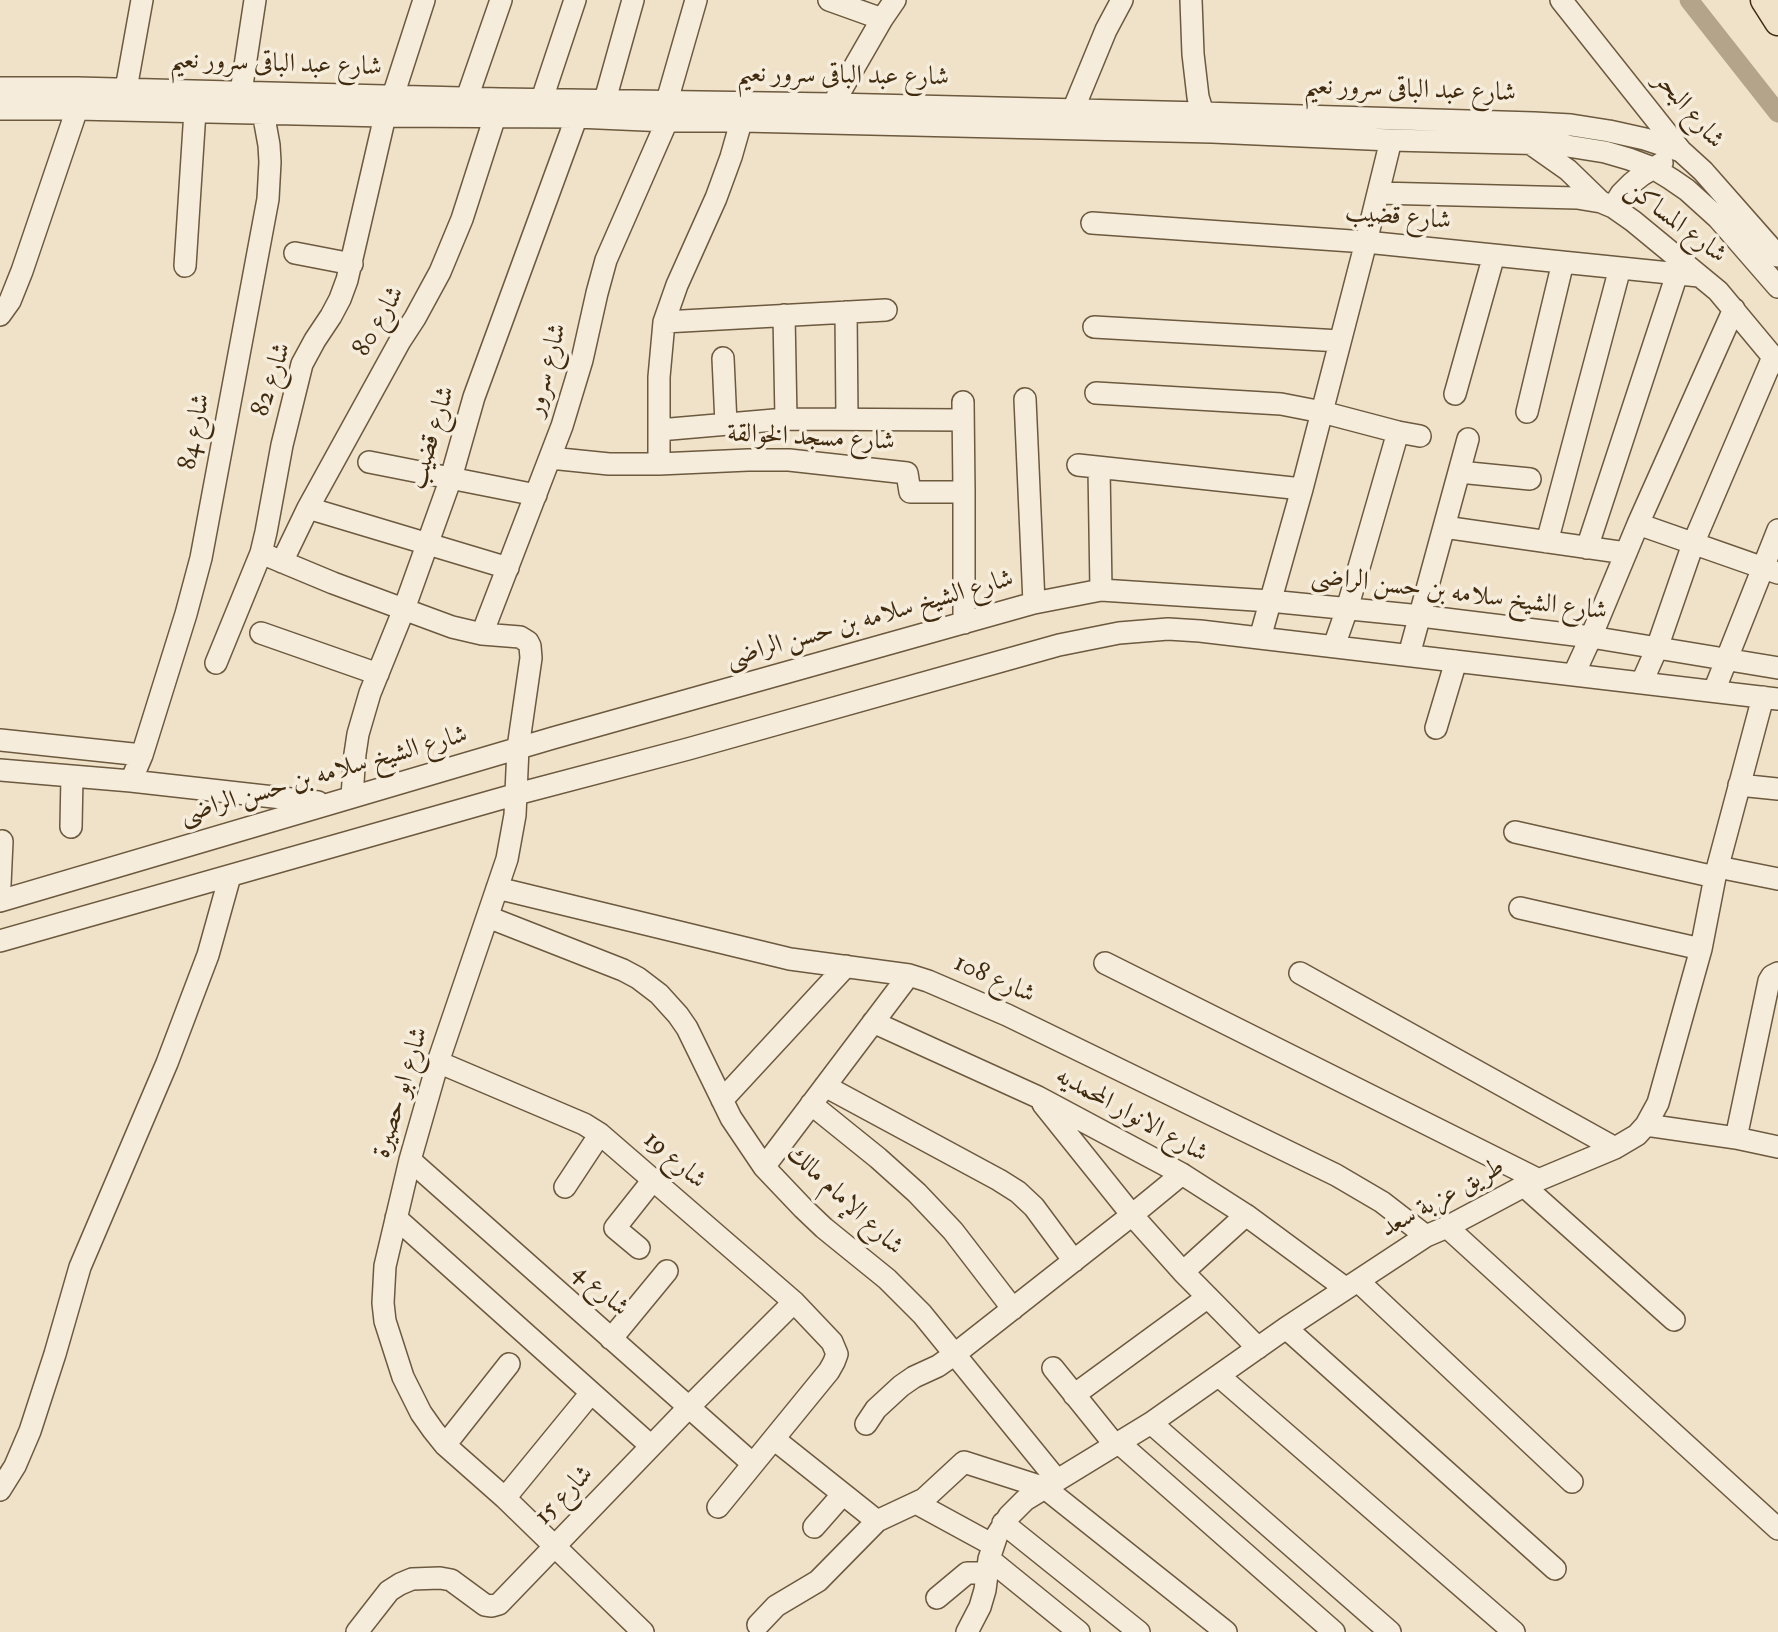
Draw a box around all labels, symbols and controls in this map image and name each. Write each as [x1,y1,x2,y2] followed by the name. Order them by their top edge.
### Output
[169,46,383,84] street label: شارع عبد الباقى سرور نعيم
[737,60,949,94] street label: شارع عبد الباقى سرور نعيم
[1646,66,1730,156] street label: شارع البحر
[1303,72,1517,110] street label: شارع عبد الباقى سرور نعيم
[1618,175,1732,271] street label: شارع المساكن
[1344,198,1452,238] street label: شارع قضيب
[347,281,413,363] street label: شارع 80
[521,320,575,420] street label: شارع سرور
[246,339,300,421] street label: شارع 82
[403,383,463,493] street label: شارع قضيب
[173,391,219,473] street label: شارع 84
[726,419,896,459] street label: شارع مسجد الخوالقة
[1309,561,1609,629] street label: شارع الشيخ سلامه بن حسن الراضى
[723,564,1017,676] street label: شارع الشيخ سلامه بن حسن الراضى
[177,720,471,832] street label: شارع الشيخ سلامه بن حسن الراضى
[949,948,1039,1012] street label: شارع 108
[367,1024,437,1162] street label: شارع ابو حصيرة
[1049,1061,1213,1171] street label: شارع الانوار المحمديه
[636,1125,712,1197] street label: شارع 19
[779,1139,909,1263] street label: شارع الإمام مالك
[1376,1152,1510,1246] street label: طريق عزبة سعد
[566,1258,634,1324] street label: شارع 4
[529,1460,601,1532] street label: شارع 15

